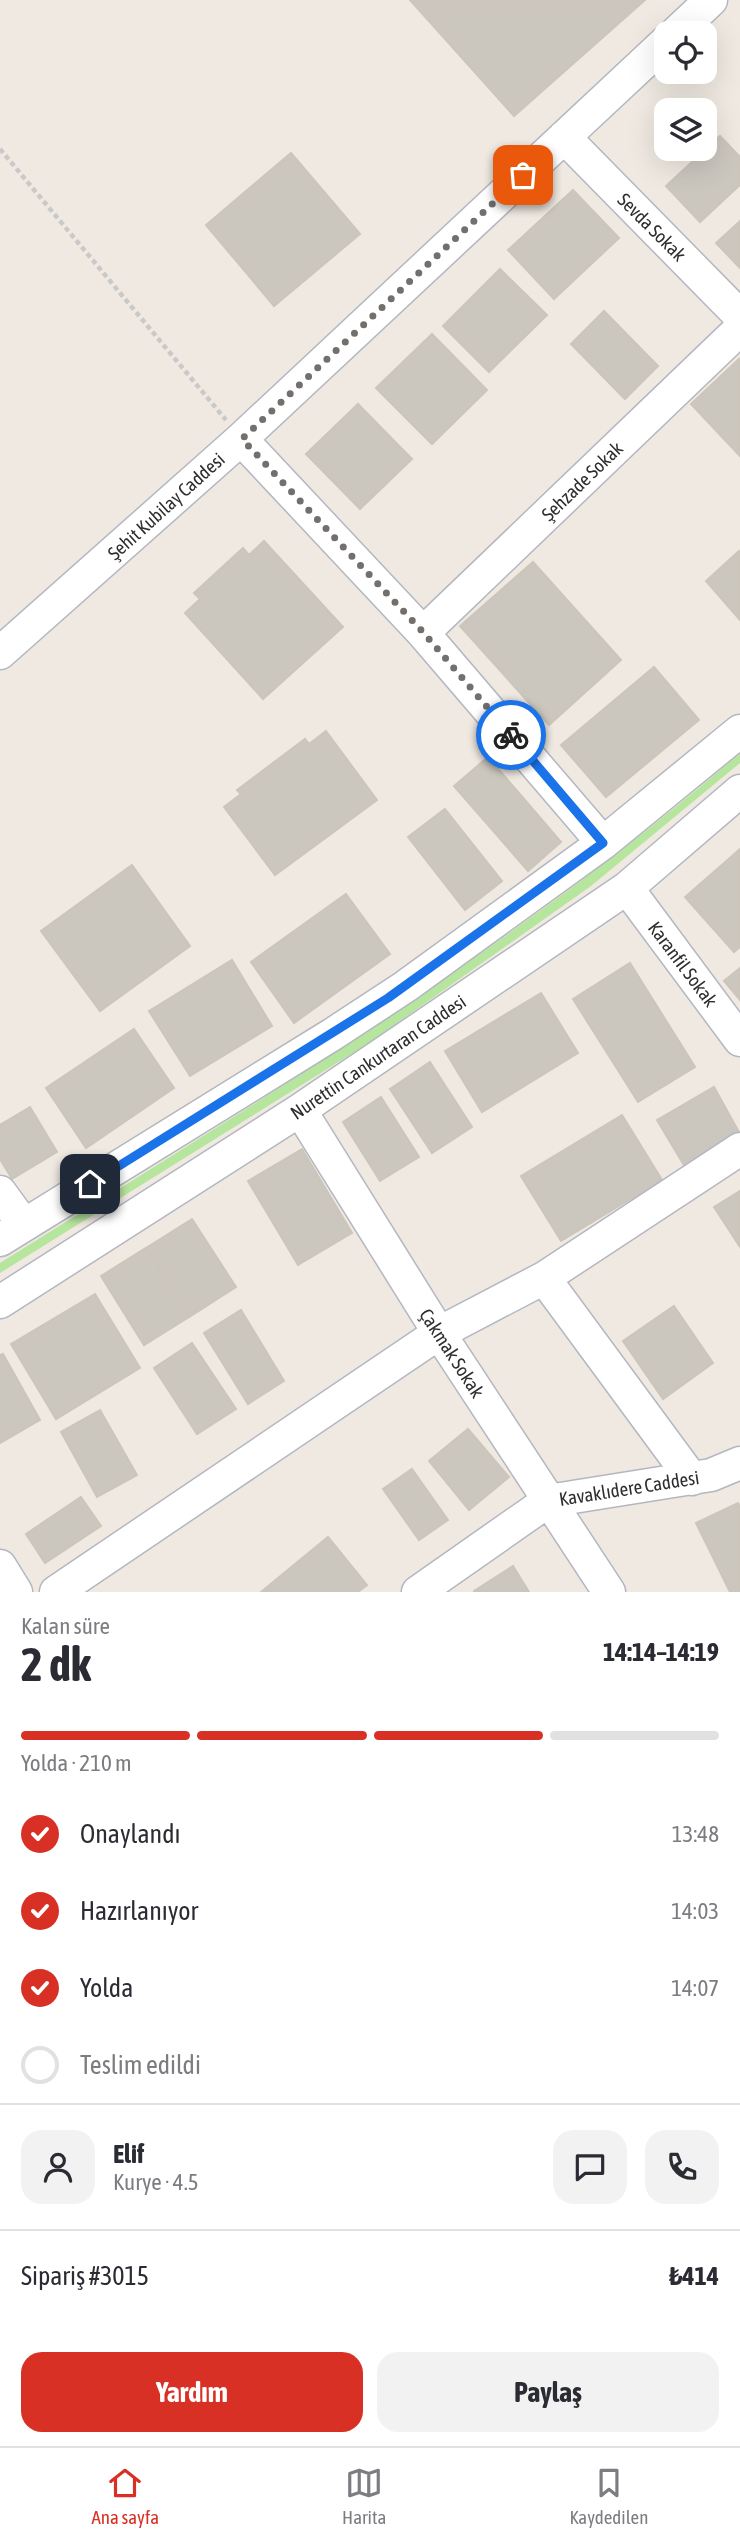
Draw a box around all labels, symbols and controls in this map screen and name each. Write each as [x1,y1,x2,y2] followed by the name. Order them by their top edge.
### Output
[654,21,717,161] map controls
[654,21,717,84] button: locate
[654,98,717,161] button: layers
[493,145,553,205] pin
[504,156,542,194] icon: bag
[613,188,691,266] street label: Sevda Sokak
[537,436,628,525] street label: Şehzade Sokak
[103,448,229,564] street label: Şehit Kubilay Caddesi
[476,700,546,770] courier
[492,716,530,754] icon: bike
[644,917,722,1011] street label: Karanfil Sokak
[286,990,470,1124] street label: Nurettin Cankurtaran Caddesi
[60,1154,120,1214] pin
[71,1165,109,1203] icon: home
[415,1304,489,1402] street label: Çakmak Sokak
[557,1466,701,1510] street label: Kavaklıdere Caddesi
[21,1613,110,1639] text: Kalan süre
[603,1637,719,1667] text: 14:14–14:19
[21,1638,91,1691] text: 2 dk
[21,1750,132,1776] text: Yolda · 210 m
[21,1815,59,1853] icon: check
[80,1819,181,1849] text: Onaylandı
[672,1821,719,1847] text: 13:48
[21,1892,59,1930] icon: check
[80,1896,198,1926] text: Hazırlanıyor
[671,1898,719,1924] text: 14:03
[21,1969,59,2007] icon: check
[80,1973,133,2003] text: Yolda
[671,1975,719,2001] text: 14:07
[80,2050,201,2080] text: Teslim edildi
[21,2130,95,2204] button: person
[553,2130,627,2204] button: chat
[645,2130,719,2204] button: phone
[113,2139,144,2169] text: Elif
[113,2169,199,2195] text: Kurye · 4.5
[21,2261,149,2291] text: Sipariş #3015
[669,2261,719,2291] text: ₺414
[21,2352,363,2432] button: Yardım
[377,2352,719,2432] button: Paylaş
[92,2464,159,2528] tab: Ana sayfa
[342,2464,386,2528] tab: Harita
[569,2464,648,2528] tab: Kaydedilen

